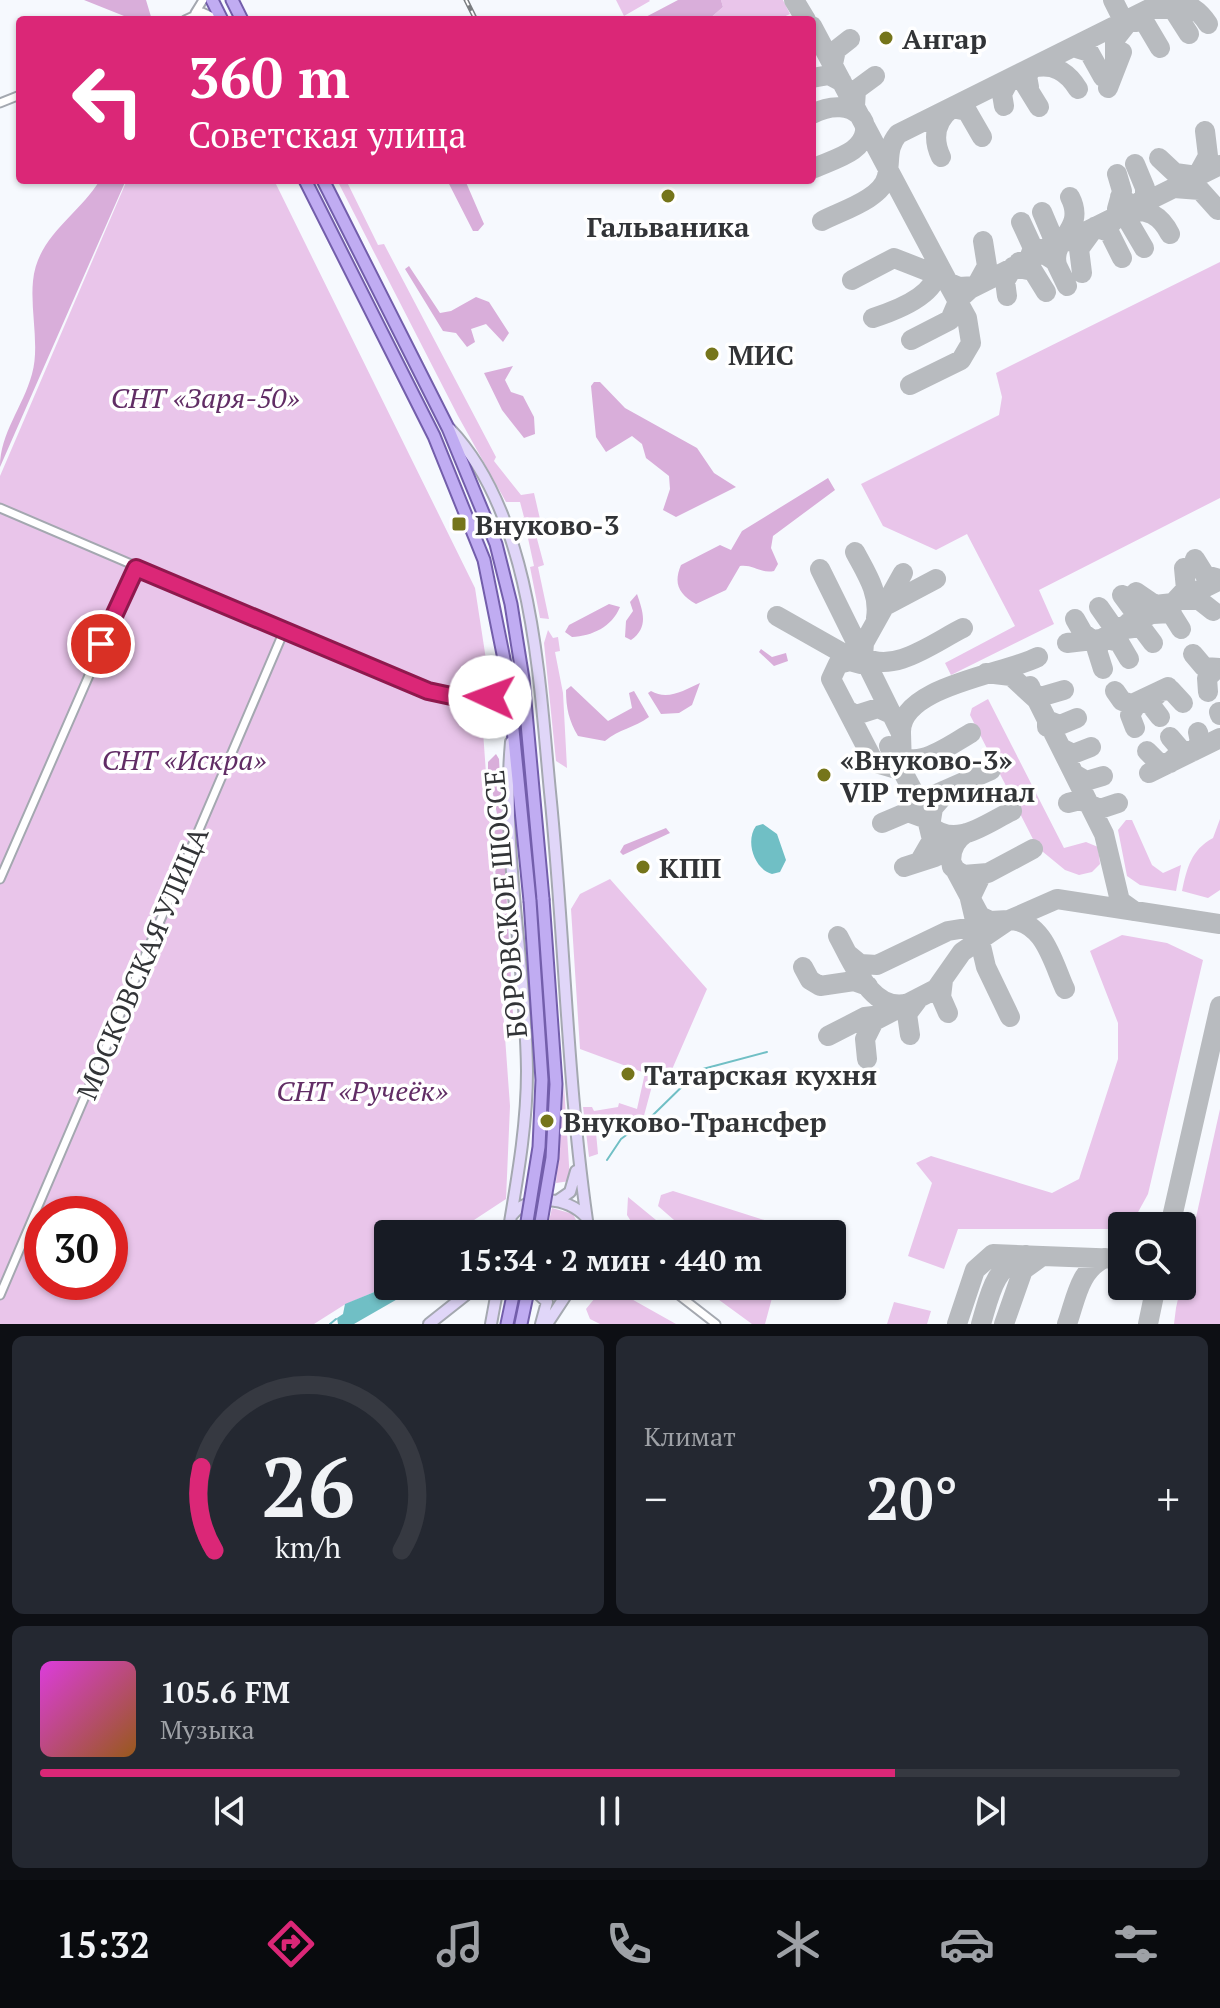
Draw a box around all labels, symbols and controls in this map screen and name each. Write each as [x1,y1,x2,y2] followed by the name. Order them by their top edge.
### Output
[902,20,987,57] place label: Ангар
[877,29,895,47] marker: Ангар
[188,40,350,114] text: 360 m
[56,48,160,152] icon: left
[188,111,467,158] text: Советская улица
[659,187,677,205] marker: Гальваника
[586,208,750,245] place label: Гальваника
[728,336,794,373] place label: МИС
[703,345,721,363] marker: МИС
[111,379,299,416] park label: СНТ «Заря-50»
[475,506,619,543] place label: Внуково-3
[450,515,468,533] marker: Внуково-3
[67,610,135,678] pin
[79,622,123,666] icon: arrive
[448,655,532,739] position arrow
[102,741,266,778] park label: СНТ «Искра»
[840,741,1035,810] place label: «Внуково-3» VIP терминал
[815,766,833,784] marker: «Внуково-3» VIP терминал
[475,768,535,1040] street label: БОРОВСКОЕ ШОССЕ
[68,820,217,1105] street label: МОСКОВСКАЯ УЛИЦА
[659,849,721,886] place label: КПП
[634,858,652,876] marker: КПП
[644,1056,877,1093] place label: Татарская кухня
[619,1065,637,1083] marker: Татарская кухня
[276,1072,448,1109] park label: СНТ «Ручеёк»
[563,1103,827,1140] place label: Внуково-Трансфер
[538,1112,556,1130] marker: Внуково-Трансфер
[24,1196,128,1300] speed limit sign: 30
[1108,1212,1196,1300] map controls
[1108,1212,1196,1300] button: search
[458,1240,762,1280] text: 15:34 · 2 мин · 440 m
[644,1419,736,1453] text: Климат
[261,1431,355,1541] text: 26
[866,1458,958,1537] text: 20°
[644,1469,667,1528] text: −
[1157,1469,1180,1528] text: +
[275,1528,341,1566] text: km/h
[160,1672,290,1712] text: 105.6 FM
[160,1712,255,1746] text: Музыка
[208,1789,252,1833] icon: previous
[588,1789,632,1833] icon: pause
[968,1789,1012,1833] icon: next
[263,1916,319,1972] icon: directions
[432,1916,488,1972] icon: music
[601,1916,657,1972] icon: phone
[770,1916,826,1972] icon: climate
[939,1916,995,1972] icon: car
[1108,1916,1164,1972] icon: filters
[56,1921,150,1968] text: 15:32

